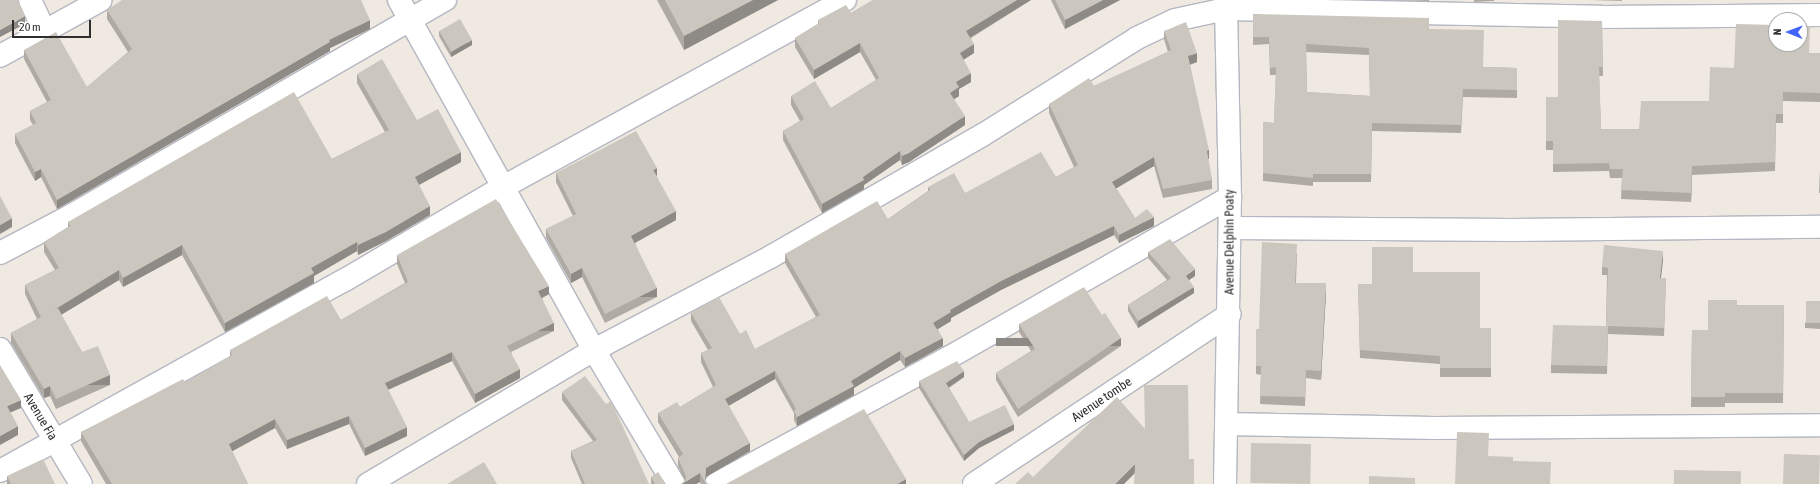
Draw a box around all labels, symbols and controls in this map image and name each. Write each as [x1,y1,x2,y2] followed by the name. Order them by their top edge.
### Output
[14,12,93,38] scale bar
[1768,12,1808,52] north arrow
[19,20,41,34] text: 20 m
[1771,28,1783,35] text: N
[1222,189,1238,295] street label: Avenue Delphin Poaty
[1069,374,1135,426] street label: Avenue tombe
[20,391,60,443] street label: Avenue Fia

